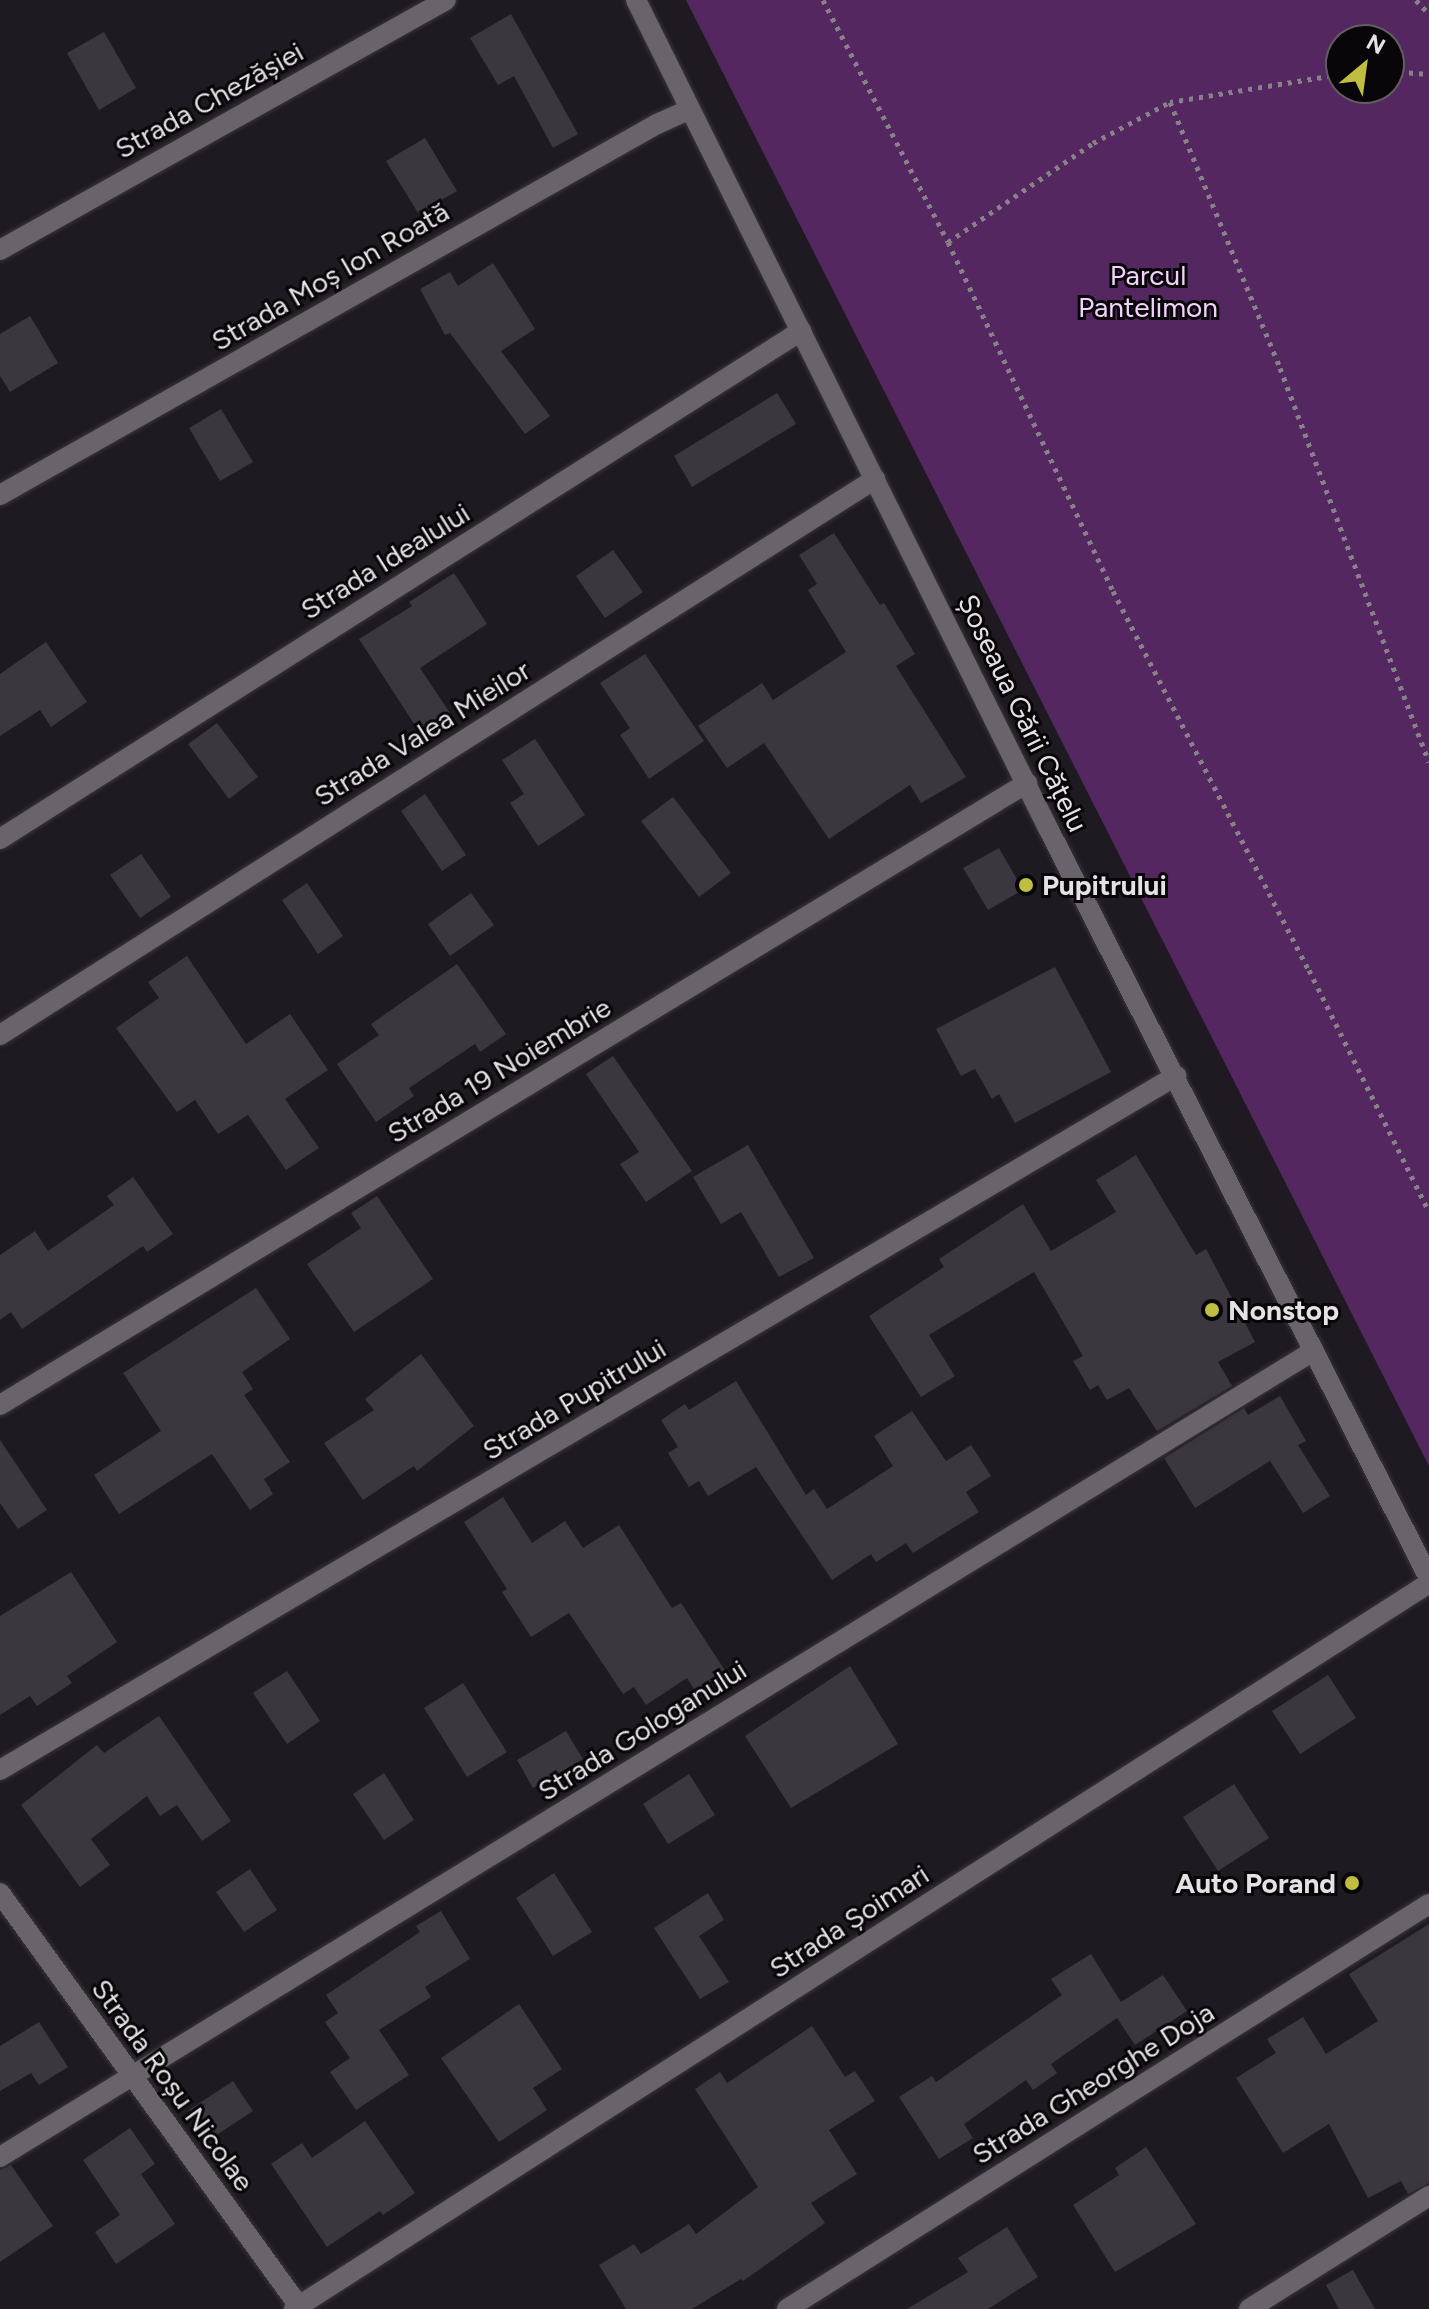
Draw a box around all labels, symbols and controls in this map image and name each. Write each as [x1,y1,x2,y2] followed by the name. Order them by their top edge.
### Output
[1325,24,1405,104] north arrow
[1362,28,1390,60] text: N
[109,34,309,166] street label: Strada Chezășiei
[205,194,455,358] street label: Strada Moș Ion Roată
[1078,258,1218,324] park label: Parcul Pantelimon
[294,496,476,626] street label: Strada Idealului
[951,589,1095,837] street label: Șoseaua Gării Cățelu
[308,653,536,813] street label: Strada Valea Mieilor
[1042,868,1167,902] place label: Pupitrului
[1017,876,1035,894] marker: Pupitrului
[381,990,617,1150] street label: Strada 19 Noiembrie
[1228,1293,1339,1327] place label: Nonstop
[1203,1301,1221,1319] marker: Nonstop
[476,1331,672,1467] street label: Strada Pupitrului
[532,1652,752,1808] street label: Strada Gologanului
[763,1857,935,1985] street label: Strada Șoimari
[1175,1866,1336,1900] place label: Auto Porand
[1343,1874,1361,1892] marker: Auto Porand
[85,1972,261,2198] street label: Strada Roșu Nicolae
[966,1995,1220,2171] street label: Strada Gheorghe Doja

